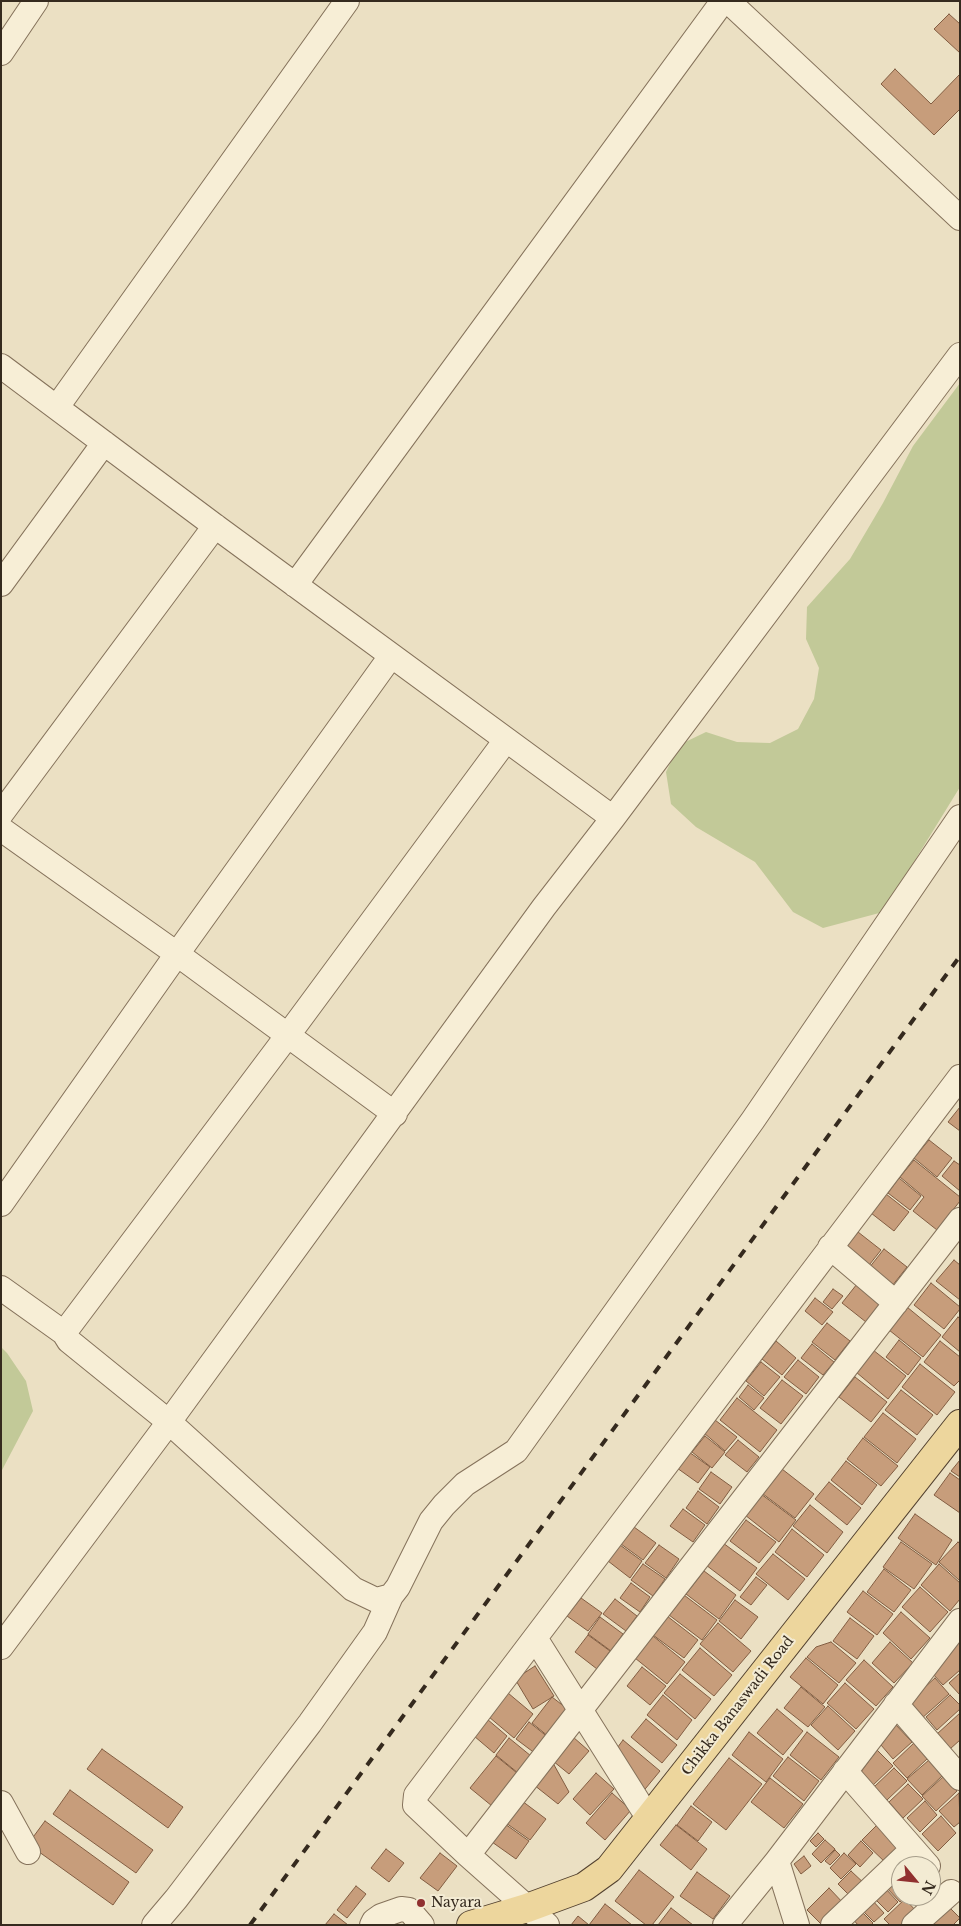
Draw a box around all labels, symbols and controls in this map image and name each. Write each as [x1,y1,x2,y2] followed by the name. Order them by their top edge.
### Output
[678,1633,798,1779] street label: Chikka Banaswadi Road
[891,1856,941,1906] north arrow
[917,1878,939,1898] text: N
[431,1895,482,1911] place label: Nayara
[415,1897,427,1909] marker: Nayara

